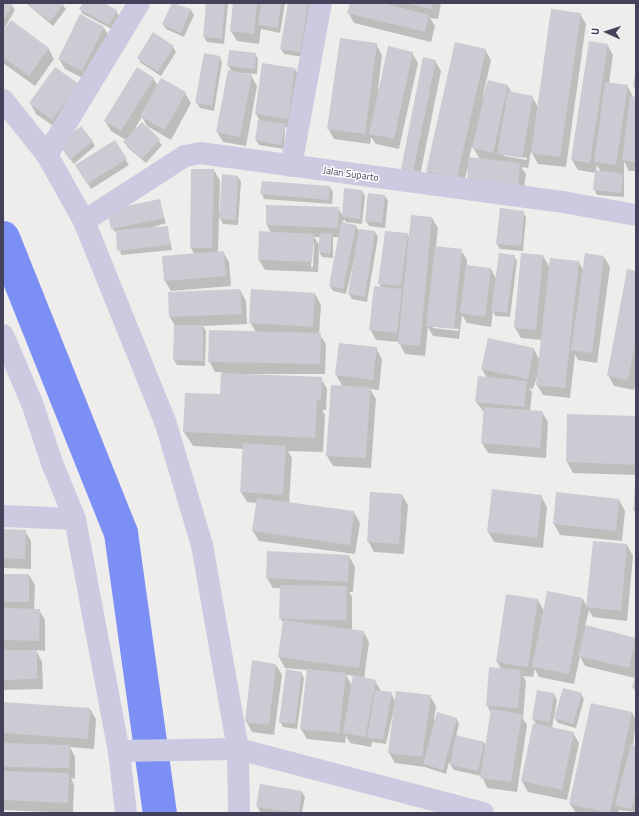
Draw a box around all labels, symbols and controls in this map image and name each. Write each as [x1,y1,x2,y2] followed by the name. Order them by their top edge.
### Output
[587,12,627,52] north arrow
[587,27,603,35] text: U
[322,164,380,184] street label: Jalan Suparto

